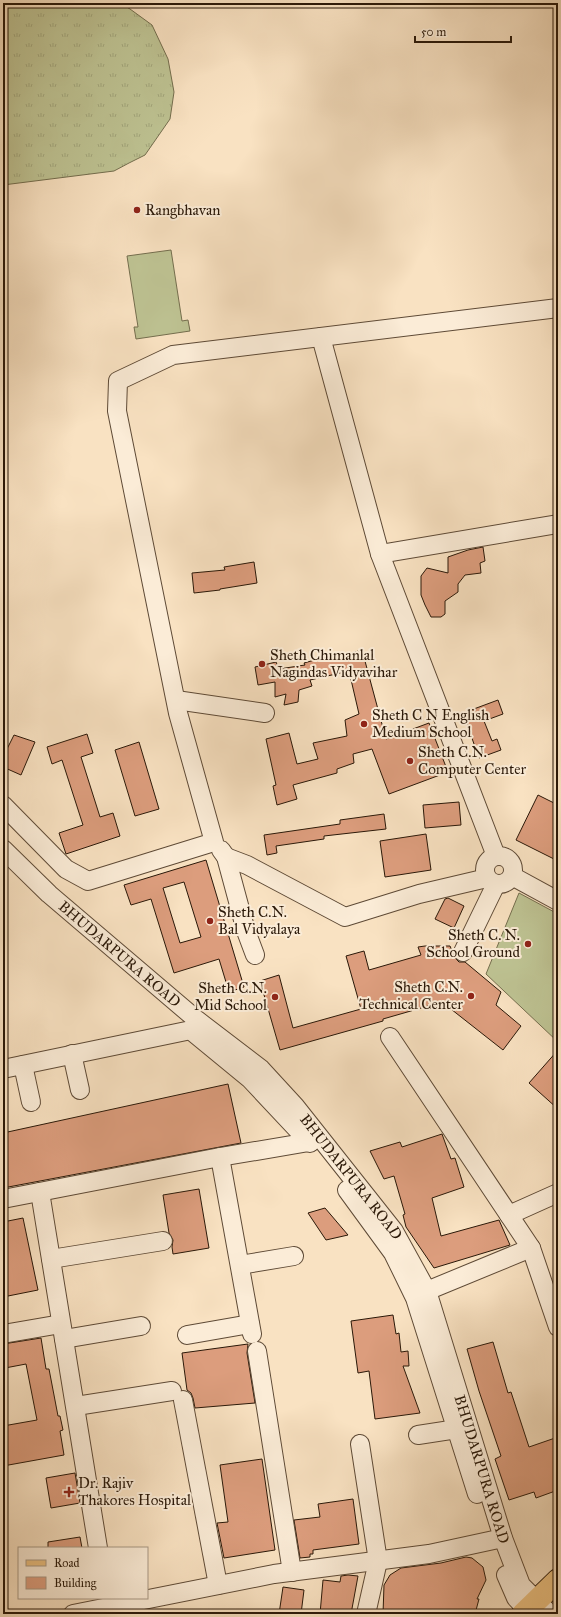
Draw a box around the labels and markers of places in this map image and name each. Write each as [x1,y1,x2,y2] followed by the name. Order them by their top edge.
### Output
[145,201,220,219] place label: Rangbhavan
[132,205,142,215] marker: Rangbhavan
[270,646,398,681] place label: Sheth Chimanlal Nagindas Vidyavihar
[257,659,267,669] marker: Sheth Chimanlal Nagindas Vidyavihar
[372,706,490,741] place label: Sheth C N English Medium School
[359,719,369,729] marker: Sheth C N English Medium School
[418,743,526,778] place label: Sheth C.N. Computer Center
[405,756,415,766] marker: Sheth C.N. Computer Center
[218,903,301,938] place label: Sheth C.N. Bal Vidyalaya
[205,916,215,926] marker: Sheth C.N. Bal Vidyalaya
[426,926,520,961] place label: Sheth C. N. School Ground
[523,939,533,949] marker: Sheth C. N. School Ground
[359,978,463,1013] place label: Sheth C.N. Technical Center
[194,979,268,1014] place label: Sheth C.N. Mid School
[466,991,476,1001] marker: Sheth C.N. Technical Center
[270,992,280,1002] marker: Sheth C.N. Mid School
[78,1474,192,1509] place label: Dr. Rajiv Thakores Hospital
[63,1486,75,1498] marker: Dr. Rajiv Thakores Hospital

